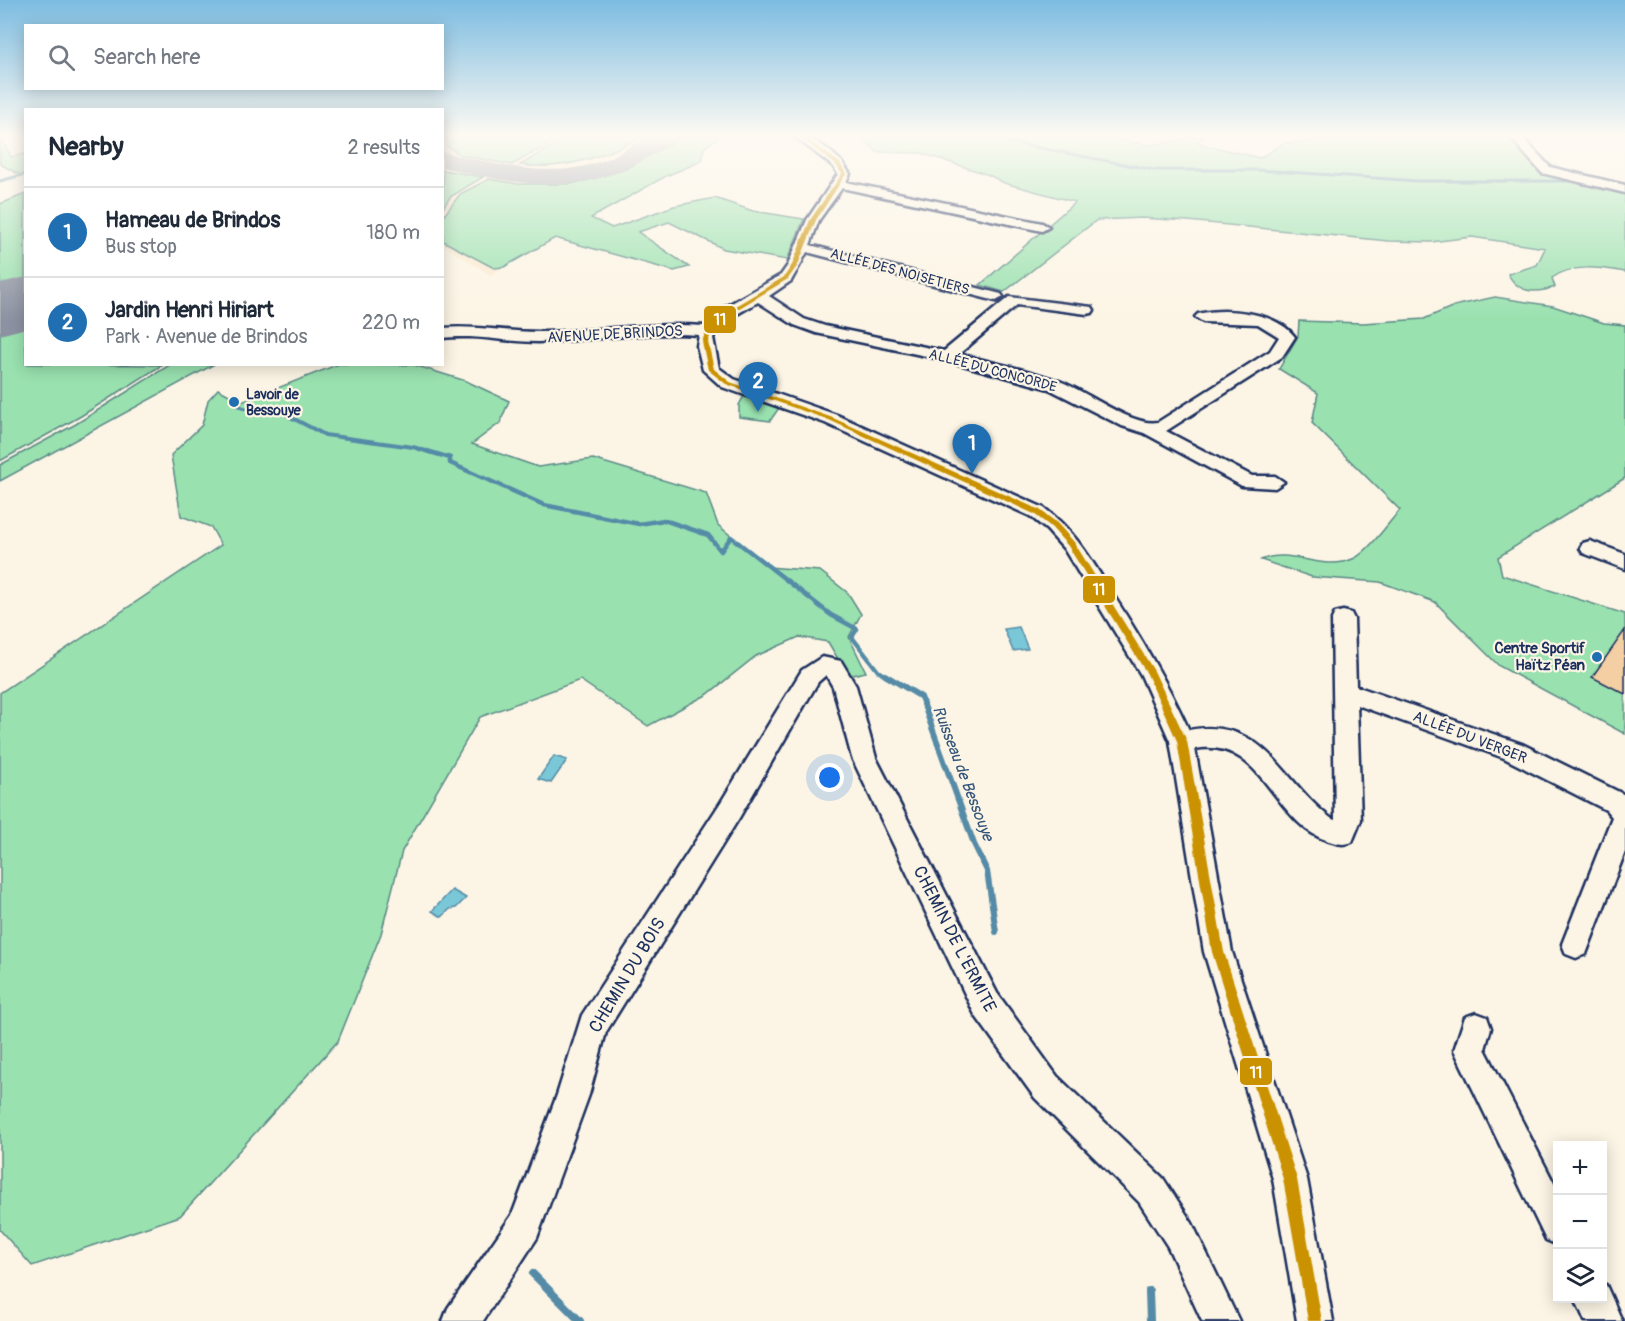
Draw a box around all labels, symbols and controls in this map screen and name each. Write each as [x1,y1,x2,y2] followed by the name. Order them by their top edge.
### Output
[24,24,444,90] search box
[45,41,78,74] icon: search
[93,43,200,71] text: Search here
[48,131,124,163] text: Nearby
[348,135,420,160] text: 2 results
[105,206,280,234] text: Hameau de Brindos
[64,220,71,245] text: 1
[366,220,420,245] text: 180 m
[105,234,177,259] text: Bus stop
[828,244,972,298] street label: ALLÉE DES NOISETIERS
[105,296,274,324] text: Jardin Henri Hiriart
[703,305,737,334] line badge: 11
[62,310,73,335] text: 2
[362,310,420,335] text: 220 m
[714,310,726,330] text: 11
[547,321,683,348] street label: AVENUE DE BRINDOS
[105,324,307,349] text: Park · Avenue de Brindos
[927,344,1059,396] street label: ALLÉE DU CONCORDE
[738,362,777,412] pin: 2
[246,386,302,419] place label: Lavoir de Bessouye
[227,395,241,409] marker: Lavoir de Bessouye
[952,424,992,474] pin: 1
[1082,575,1116,604] line badge: 11
[1093,580,1105,600] text: 11
[1495,639,1586,675] place label: Centre Sportif Haïtz Péan
[1590,650,1604,664] marker: Centre Sportif Haïtz Péan
[928,703,999,846] water label: Ruisseau de Bessouye
[1410,707,1530,768] street label: ALLÉE DU VERGER
[815,763,844,792] your location
[908,862,1001,1016] street label: CHEMIN DE L'ERMITE
[584,914,671,1037] street label: CHEMIN DU BOIS
[1239,1057,1273,1086] line badge: 11
[1250,1063,1262,1083] text: 11
[1553,1141,1607,1303] map controls
[1553,1141,1607,1195] button: +
[1553,1195,1607,1249] button: −
[1553,1249,1607,1303] button: layers

